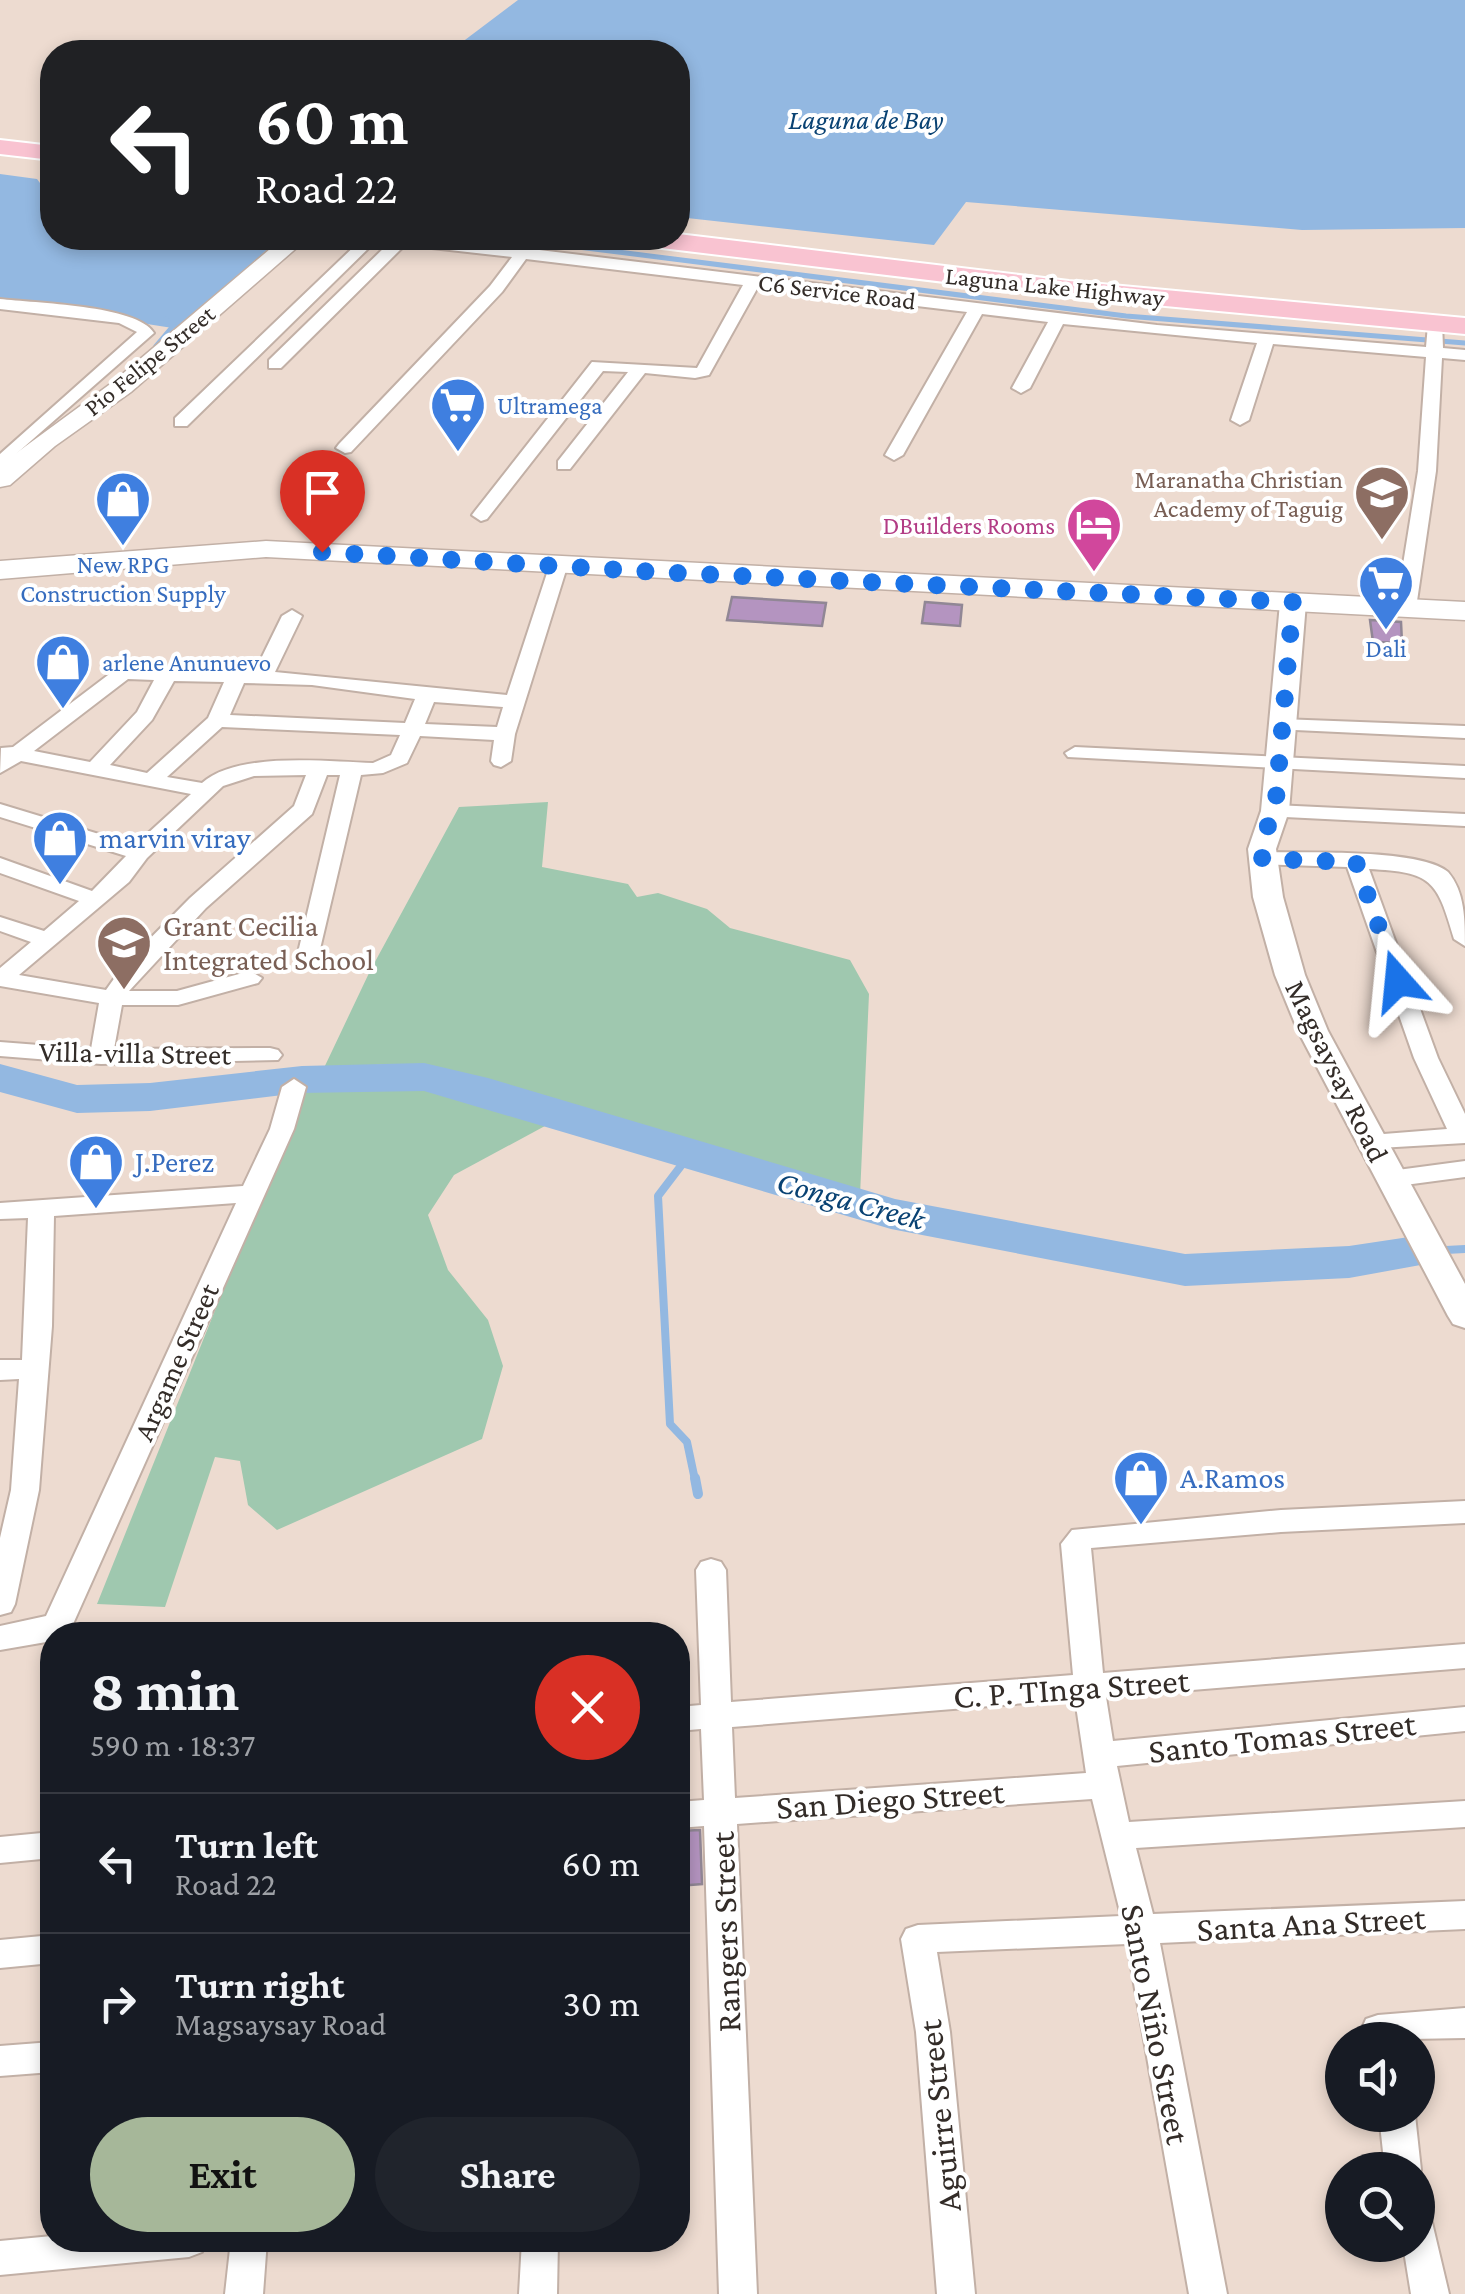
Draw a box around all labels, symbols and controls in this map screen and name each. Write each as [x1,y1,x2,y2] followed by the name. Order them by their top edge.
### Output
[90,80,220,210] icon: left
[255,81,408,159] text: 60 m
[788,104,944,135] water label: Laguna de Bay
[255,163,397,213] text: Road 22
[944,262,1166,312] street label: Laguna Lake Highway
[757,268,917,315] street label: C6 Service Road
[79,299,221,422] street label: Pio Felipe Street
[428,375,488,454] supermarket icon: Ultramega
[497,392,603,420] place label: Ultramega
[280,450,365,553] pin
[1352,463,1412,542] school or university icon: Maranatha Christian Academy of Taguig
[295,465,350,520] icon: arrive
[1135,466,1343,523] place label: Maranatha Christian Academy of Taguig
[93,469,153,548] shop icon: New RPG Construction Supply
[1064,495,1124,574] hotel icon: DBuilders Rooms
[883,512,1055,539] place label: DBuilders Rooms
[20,551,226,608] place label: New RPG Construction Supply
[1356,553,1416,632] supermarket icon: Dali
[33,632,93,711] shop icon: arlene Anunuevo
[1365,635,1407,662] place label: Dali
[102,649,271,676] place label: arlene Anunuevo
[30,808,90,887] shop icon: marvin viray
[99,821,251,855] place label: marvin viray
[163,909,374,977] place label: Grant Cecilia Integrated School
[94,913,154,992] school or university icon: Grant Cecilia Integrated School
[1346,929,1450,1033] position arrow
[1278,975,1396,1168] street label: Magsaysay Road
[39,1034,232,1071] street label: Villa-villa Street
[66,1132,126,1211] shop icon: J.Perez
[132,1145,214,1178] place label: J.Perez
[773,1163,931,1238] water label: Conga Creek
[126,1277,226,1446] street label: Argame Street
[1111,1448,1171,1527] shop icon: A.Ramos
[1180,1461,1285,1494] place label: A.Ramos
[535,1655,640,1760] button: close
[90,1656,239,1723] text: 8 min
[952,1661,1191,1716] street label: C. P. TInga Street
[1147,1704,1418,1771] street label: Santo Tomas Street
[90,1727,255,1763] text: 590 m · 18:37
[775,1772,1006,1827] street label: San Diego Street
[175,1824,318,1866] text: Turn left
[702,1831,748,2033] street label: Rangers Street
[90,1836,145,1891] icon: left
[562,1842,640,1884] text: 60 m
[175,1866,276,1902] text: Road 22
[1196,1898,1427,1949] street label: Santa Ana Street
[1113,1901,1198,2148] street label: Santo Niño Street
[175,1964,344,2006] text: Turn right
[90,1976,145,2031] icon: right
[563,1982,640,2024] text: 30 m
[175,2006,386,2042] text: Magsaysay Road
[910,2018,969,2214] street label: Aguirre Street
[1325,2022,1435,2262] map controls
[1325,2022,1435,2132] button: sound
[90,2117,355,2232] button: Exit
[375,2117,640,2232] button: Share
[1325,2152,1435,2262] button: search

